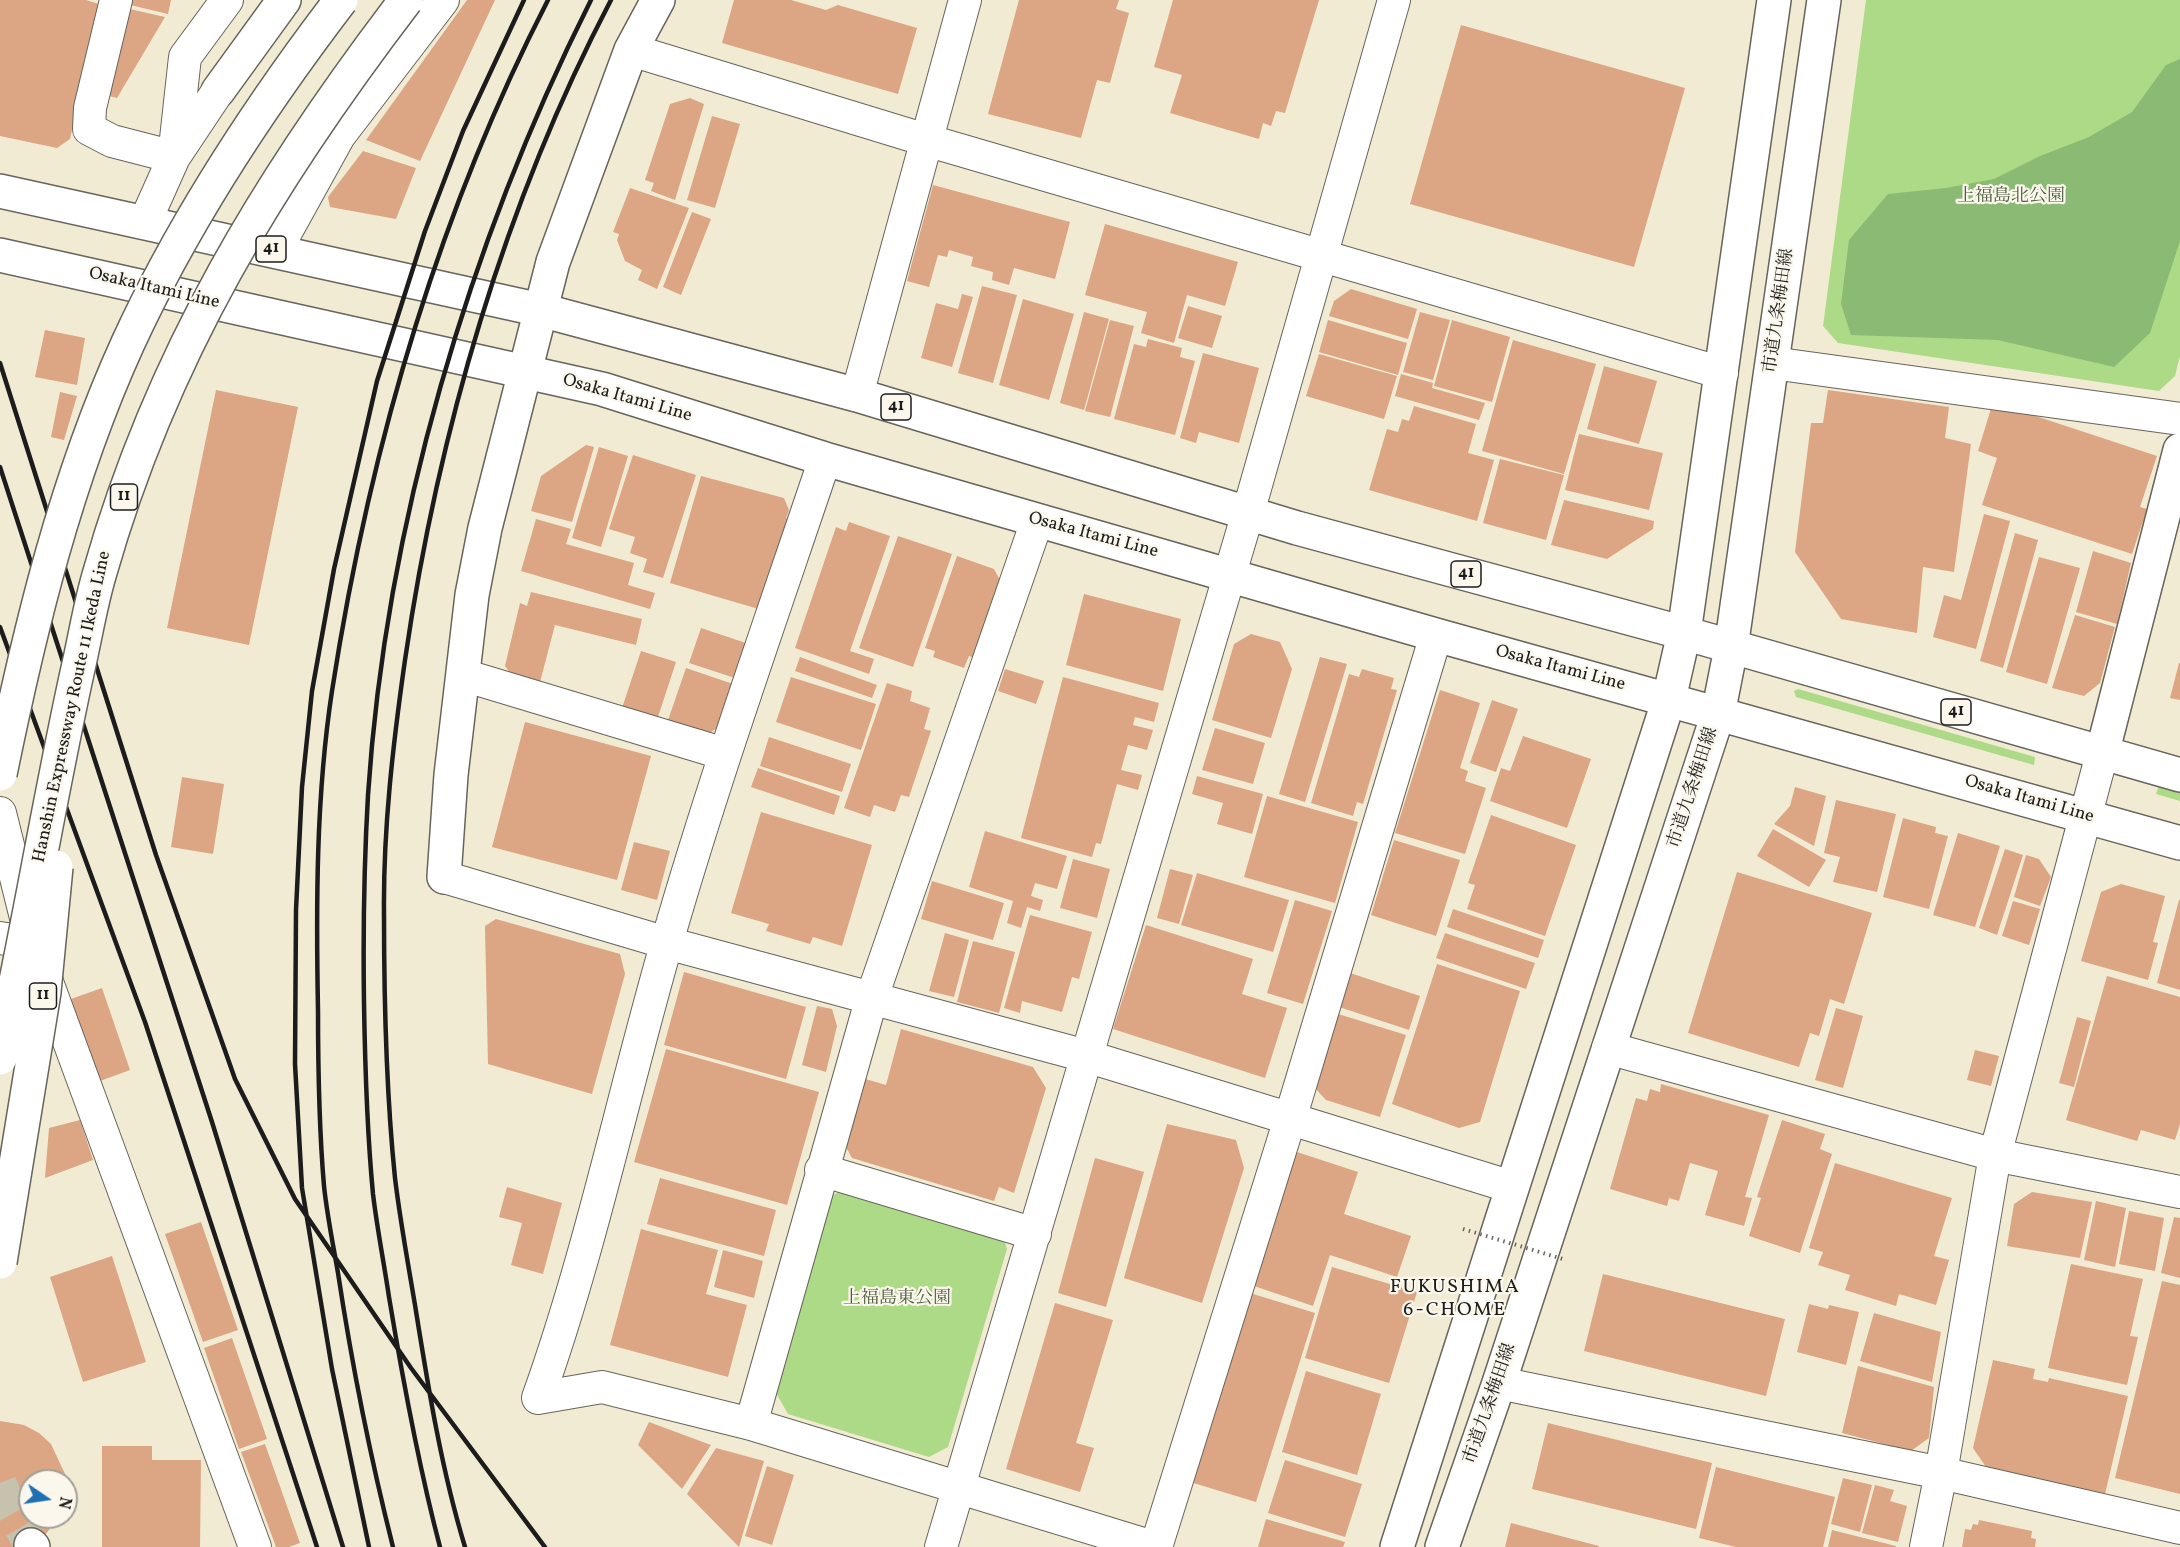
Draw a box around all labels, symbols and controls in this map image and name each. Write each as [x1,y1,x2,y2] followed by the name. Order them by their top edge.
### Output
[1957,187,2065,209] park label: 上福島北公園
[256,236,286,262] road number: 41
[1761,247,1799,375] street label: 市道九条梅田線
[86,263,222,315] street label: Osaka Itami Line
[560,370,694,428] street label: Osaka Itami Line
[881,394,911,420] road number: 41
[110,484,138,510] road number: 11
[1026,508,1160,564] street label: Osaka Itami Line
[29,549,117,865] street label: Hanshin Expressway Route 11 Ikeda Line
[1451,561,1481,587] road number: 41
[1493,641,1627,697] street label: Osaka Itami Line
[1941,699,1971,725] road number: 41
[1664,725,1724,851] street label: 市道九条梅田線
[1962,771,2096,829] street label: Osaka Itami Line
[30,983,57,1009] road number: 11
[1390,1276,1520,1323] district label: FUKUSHIMA 6-CHOME
[843,1289,951,1311] park label: 上福島東公園
[1460,1341,1522,1467] street label: 市道九条梅田線
[18,1469,78,1529] north arrow
[52,1494,76,1511] text: N

